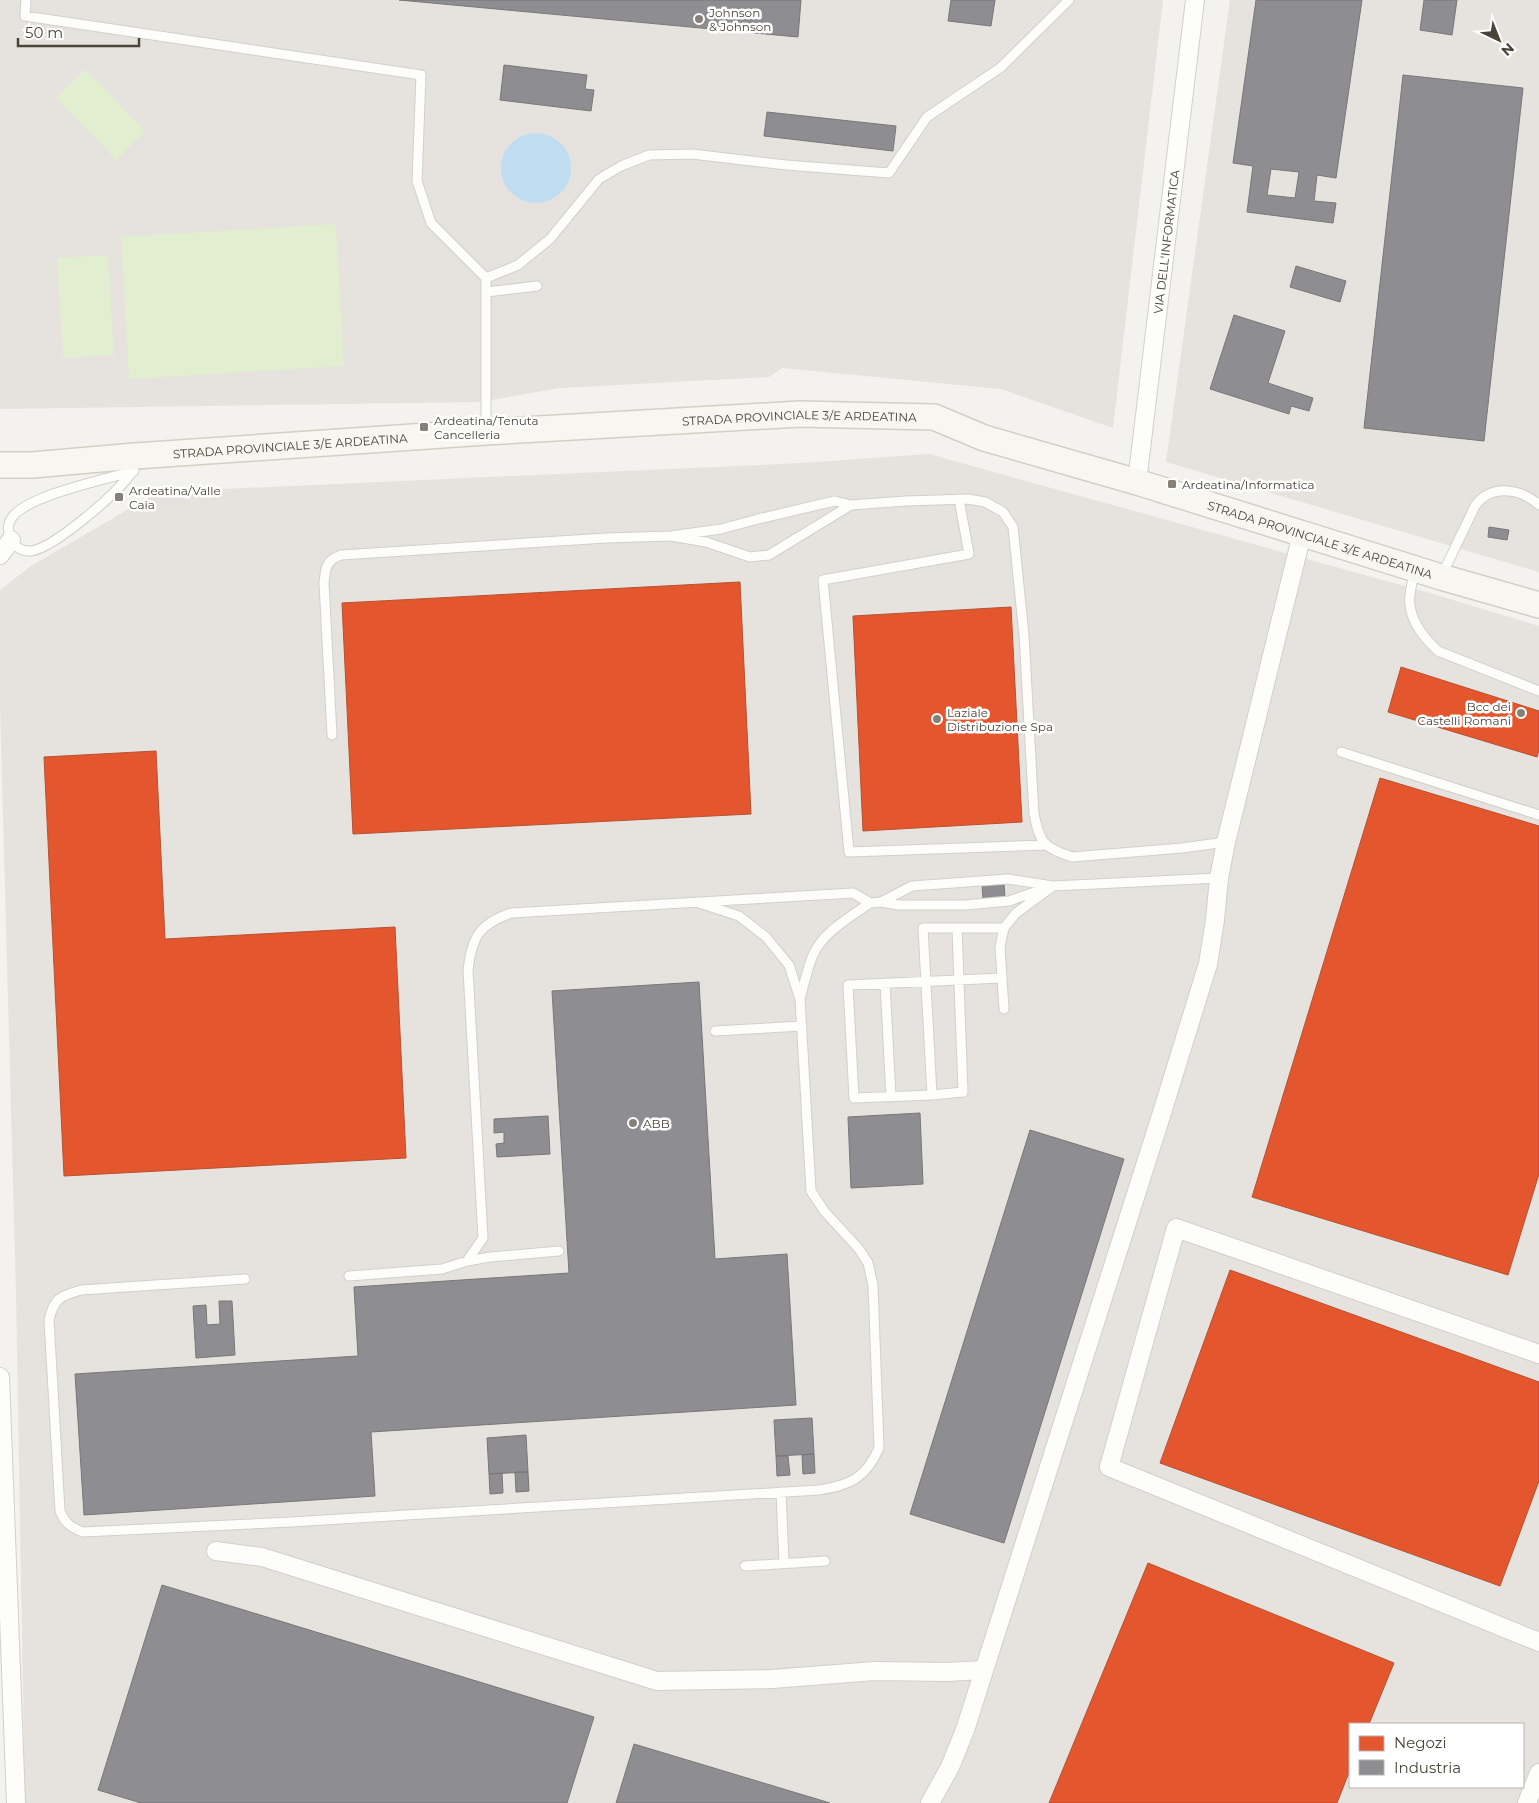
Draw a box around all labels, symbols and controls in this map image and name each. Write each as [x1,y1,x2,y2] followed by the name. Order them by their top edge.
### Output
[708,5,771,34] place label: Johnson & Johnson
[693,13,705,25] marker: Johnson & Johnson
[18,15,139,47] scale bar
[1474,15,1524,65] north arrow
[25,23,63,42] text: 50 m
[1498,39,1518,60] text: N
[1150,169,1182,315] street label: VIA DELL'INFORMATICA
[682,406,917,428] street label: STRADA PROVINCIALE 3/E ARDEATINA
[434,413,539,442] place label: Ardeatina/Tenuta Cancelleria
[418,421,430,433] marker: Ardeatina/Tenuta Cancelleria
[173,430,408,461] street label: STRADA PROVINCIALE 3/E ARDEATINA
[1182,477,1315,492] place label: Ardeatina/Informatica
[1166,478,1178,490] marker: Ardeatina/Informatica
[129,483,221,512] place label: Ardeatina/Valle Caia
[113,491,125,503] marker: Ardeatina/Valle Caia
[1206,497,1435,582] street label: STRADA PROVINCIALE 3/E ARDEATINA
[1418,699,1511,728] place label: Bcc dei Castelli Romani
[947,705,1053,734] place label: Laziale Distribuzione Spa
[1515,707,1527,719] marker: Bcc dei Castelli Romani
[931,713,943,725] marker: Laziale Distribuzione Spa
[643,1116,670,1131] place label: ABB
[627,1117,639,1129] marker: ABB
[1349,1723,1524,1788] legend
[1394,1733,1447,1752] text: Negozi
[1394,1758,1461,1777] text: Industria

